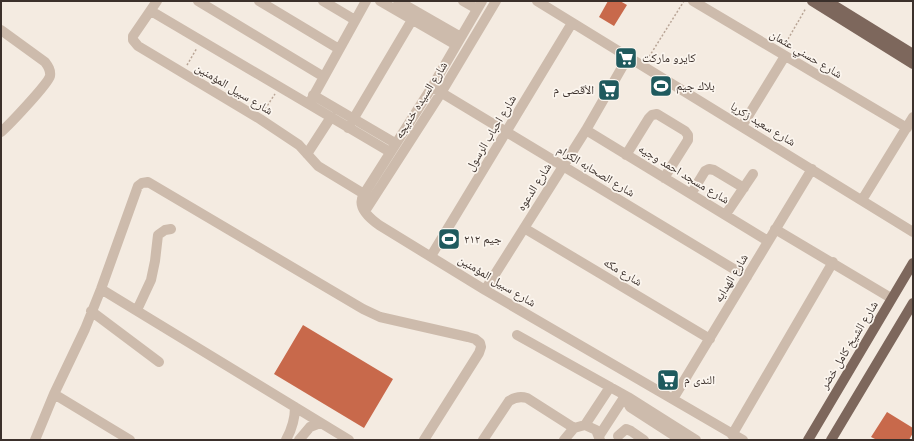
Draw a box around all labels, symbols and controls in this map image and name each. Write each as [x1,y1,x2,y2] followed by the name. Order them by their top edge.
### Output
[766,27,845,84] street label: شارع حسني عثمان
[613,45,639,71] supermarket icon: كايرو ماركت
[642,51,696,65] place label: كايرو ماركت
[392,59,451,142] street label: شارع السيده خديجه
[192,60,275,119] street label: شارع سبيل المؤمنين
[648,73,674,99] sports icon: بلاك جيم
[596,77,622,103] supermarket icon: الأقصى م
[676,79,715,94] place label: بلاك جيم
[553,83,594,98] place label: الأقصى م
[463,92,520,174] street label: شارع احباب الرسول
[727,99,798,150] street label: شارع سعيد زكريا
[636,141,732,208] street label: شارع مسجد احمد وجيه
[554,142,637,201] street label: شارع الصحابه الكرام
[514,160,555,214] street label: شارع الدعوه
[436,226,462,252] sports icon: جيم ٢١٢
[464,232,502,247] place label: جيم ٢١٢
[711,251,752,305] street label: شارع الهدايه
[455,252,538,311] street label: شارع سبيل المؤمنين
[601,255,645,290] street label: شارع مكه
[817,298,882,393] street label: شارع الشيخ كامل خضر
[655,367,681,393] supermarket icon: الندى م
[684,373,715,388] place label: الندى م

